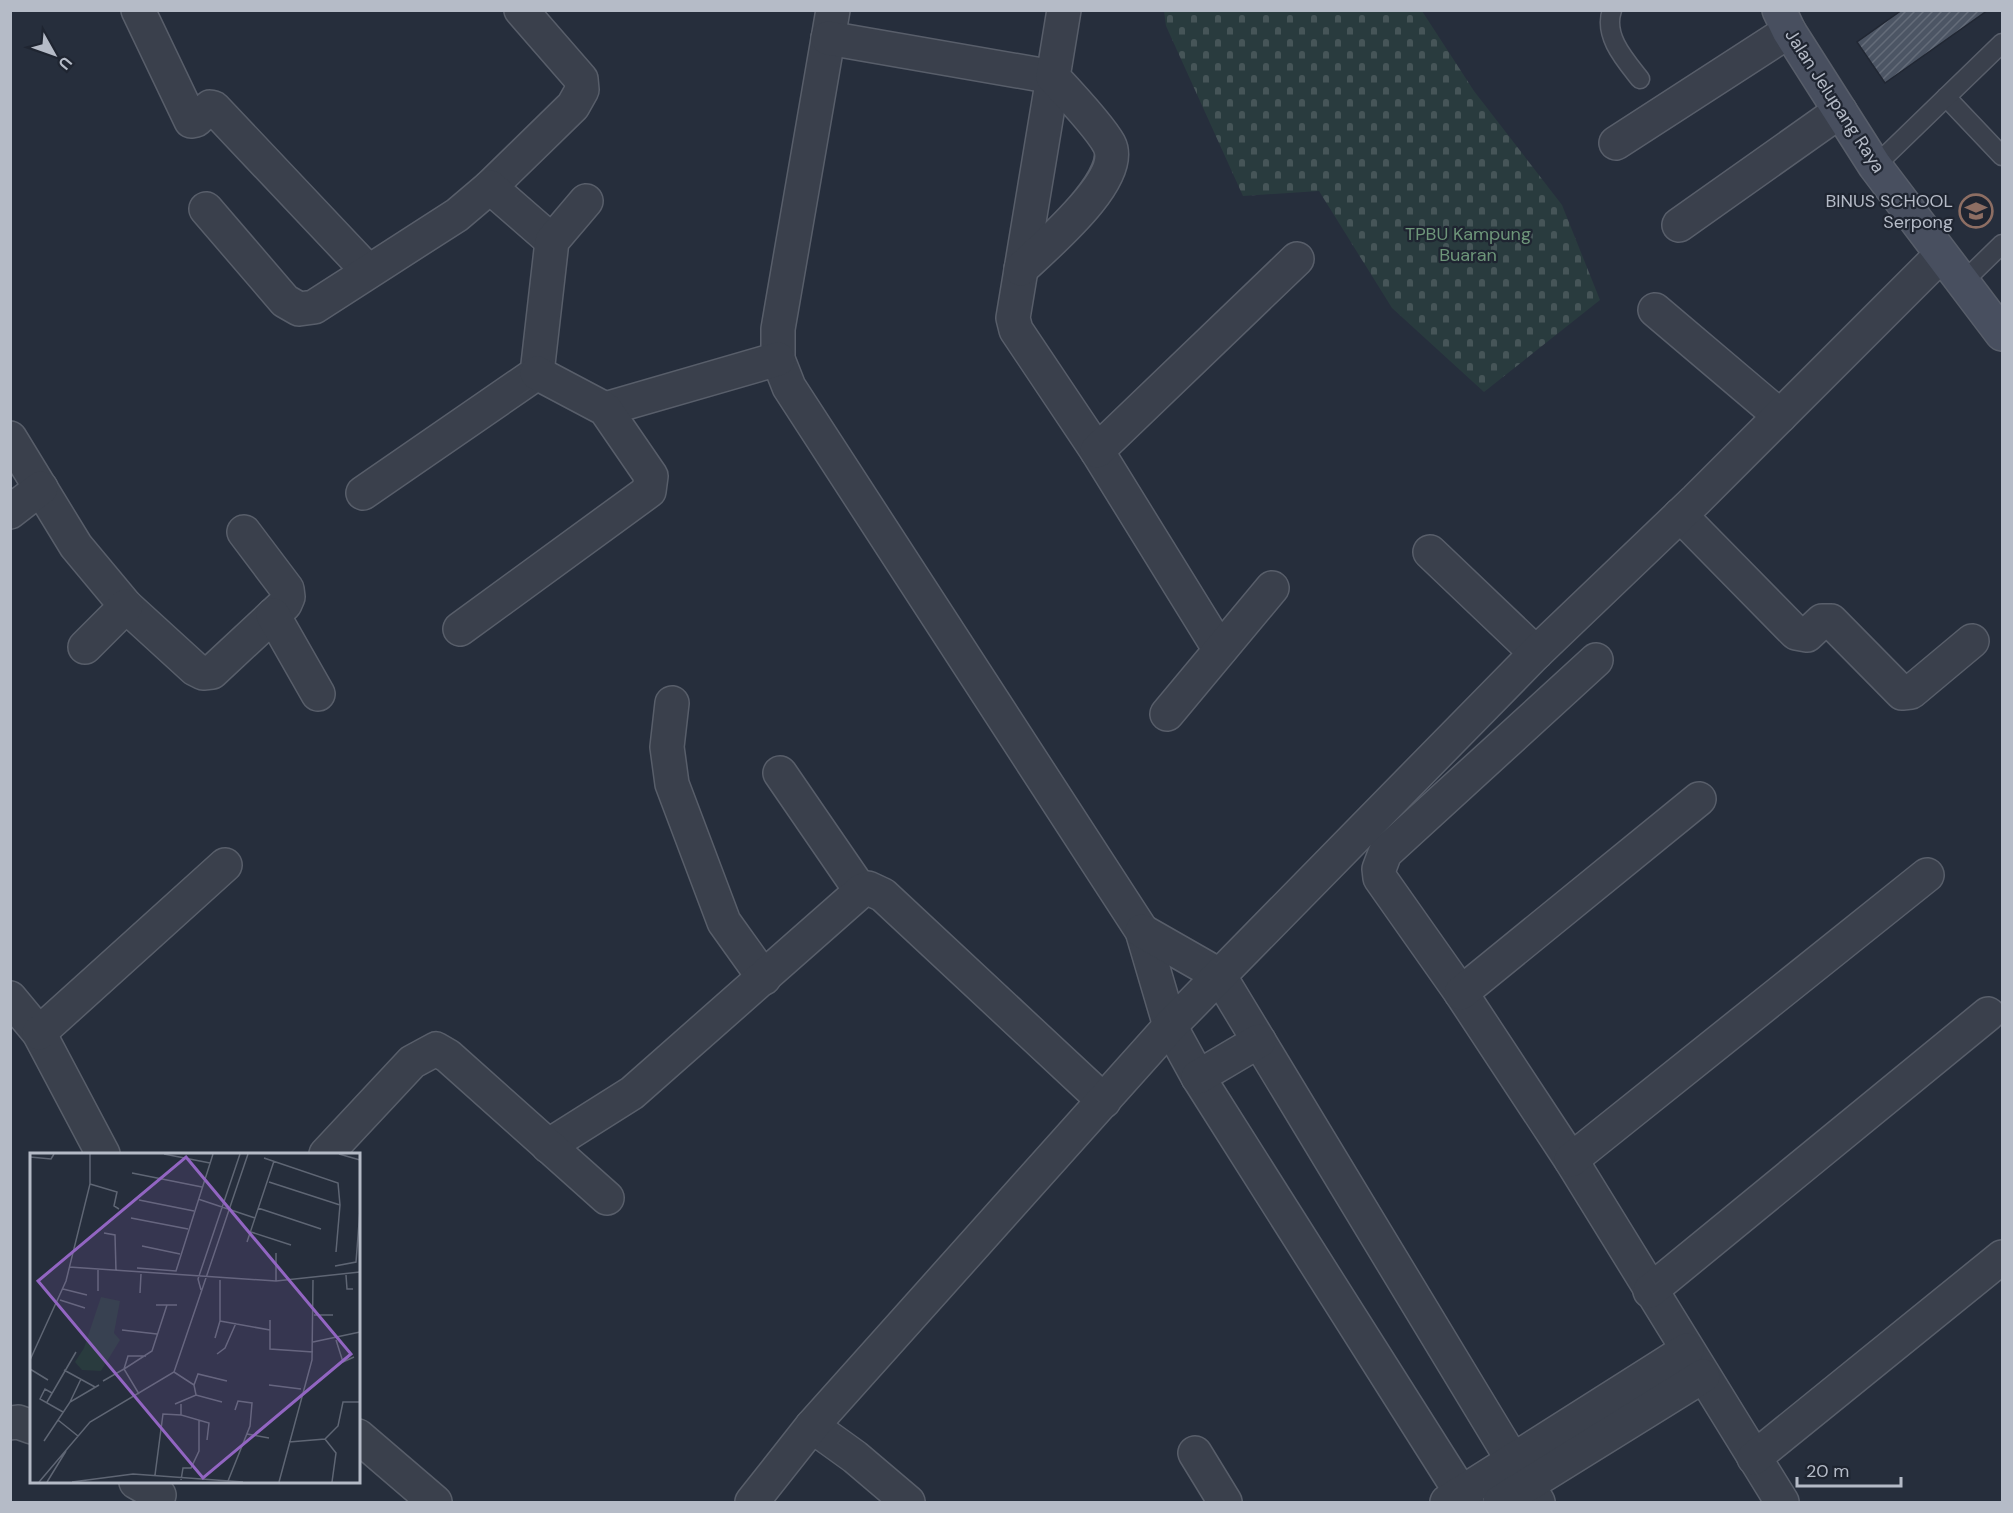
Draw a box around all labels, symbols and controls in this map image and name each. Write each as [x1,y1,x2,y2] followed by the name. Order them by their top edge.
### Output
[24,24,84,84] north arrow
[1780,25,1890,177] street label: Jalan Jelupang Raya
[54,52,77,74] text: U
[1826,189,1953,234] place label: BINUS SCHOOL Serpong
[1958,193,1994,229] school or university icon: BINUS SCHOOL Serpong
[1405,222,1531,267] park label: TPBU Kampung Buaran
[30,1153,360,1483] inset map
[1797,1450,1900,1488] scale bar
[1806,1459,1849,1483] text: 20 m

